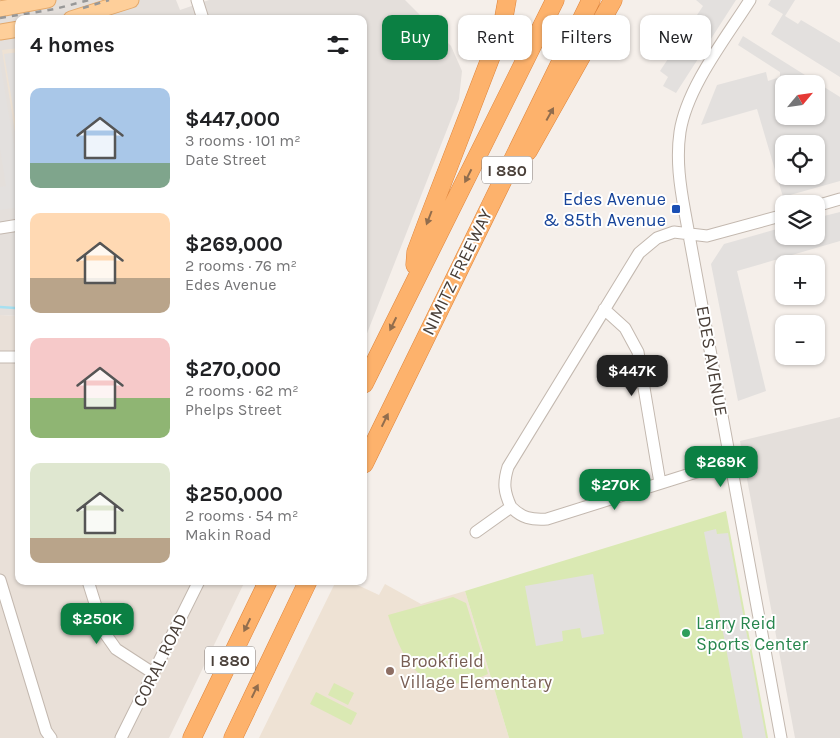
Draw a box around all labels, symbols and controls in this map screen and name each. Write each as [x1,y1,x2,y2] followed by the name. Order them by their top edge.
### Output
[382,15,448,60] chip: Buy
[458,15,532,60] chip: Rent
[542,15,630,60] chip: Filters
[640,15,711,60] chip: New
[324,31,352,59] icon: filters
[30,33,115,57] text: 4 homes
[775,75,825,125] north arrow
[775,75,825,365] map controls
[185,107,280,131] text: $447,000
[545,107,554,120] one-way arrow
[70,108,130,168] icon: home
[185,131,301,150] text: 3 rooms · 101 m²
[775,135,825,185] button: locate
[185,150,266,169] text: Date Street
[482,156,532,184] road number: I 880
[464,168,472,183] one-way arrow
[543,188,666,231] place label: Edes Avenue & 85th Avenue
[775,195,825,245] button: layers
[670,203,682,215] marker: Edes Avenue & 85th Avenue
[417,205,497,339] street label: NIMITZ FREEWAY
[425,211,433,226] one-way arrow
[185,232,283,256] text: $269,000
[70,233,130,293] icon: home
[775,255,825,305] button: +
[185,256,297,275] text: 2 rooms · 76 m²
[185,275,277,294] text: Edes Avenue
[691,304,733,418] street label: EDES AVENUE
[775,315,825,365] button: −
[389,317,397,331] one-way arrow
[597,354,667,397] pin: $447K
[185,357,281,381] text: $270,000
[70,358,130,418] icon: home
[608,361,656,380] text: $447K
[185,381,299,400] text: 2 rooms · 62 m²
[185,400,282,419] text: Phelps Street
[381,413,389,427] one-way arrow
[686,446,756,488] pin: $269K
[696,452,746,471] text: $269K
[580,468,650,511] pin: $270K
[590,475,640,494] text: $270K
[185,482,283,506] text: $250,000
[70,483,130,543] icon: home
[185,506,298,525] text: 2 rooms · 54 m²
[185,525,271,544] text: Makin Road
[62,602,132,645] pin: $250K
[72,609,122,628] text: $250K
[128,610,192,710] street label: CORAL ROAD
[696,612,808,655] place label: Larry Reid Sports Center
[243,618,251,632] one-way arrow
[680,627,692,639] marker: Larry Reid Sports Center
[205,646,255,674] road number: I 880
[400,650,553,693] place label: Brookfield Village Elementary
[384,665,396,677] marker: Brookfield Village Elementary
[252,684,260,698] one-way arrow

